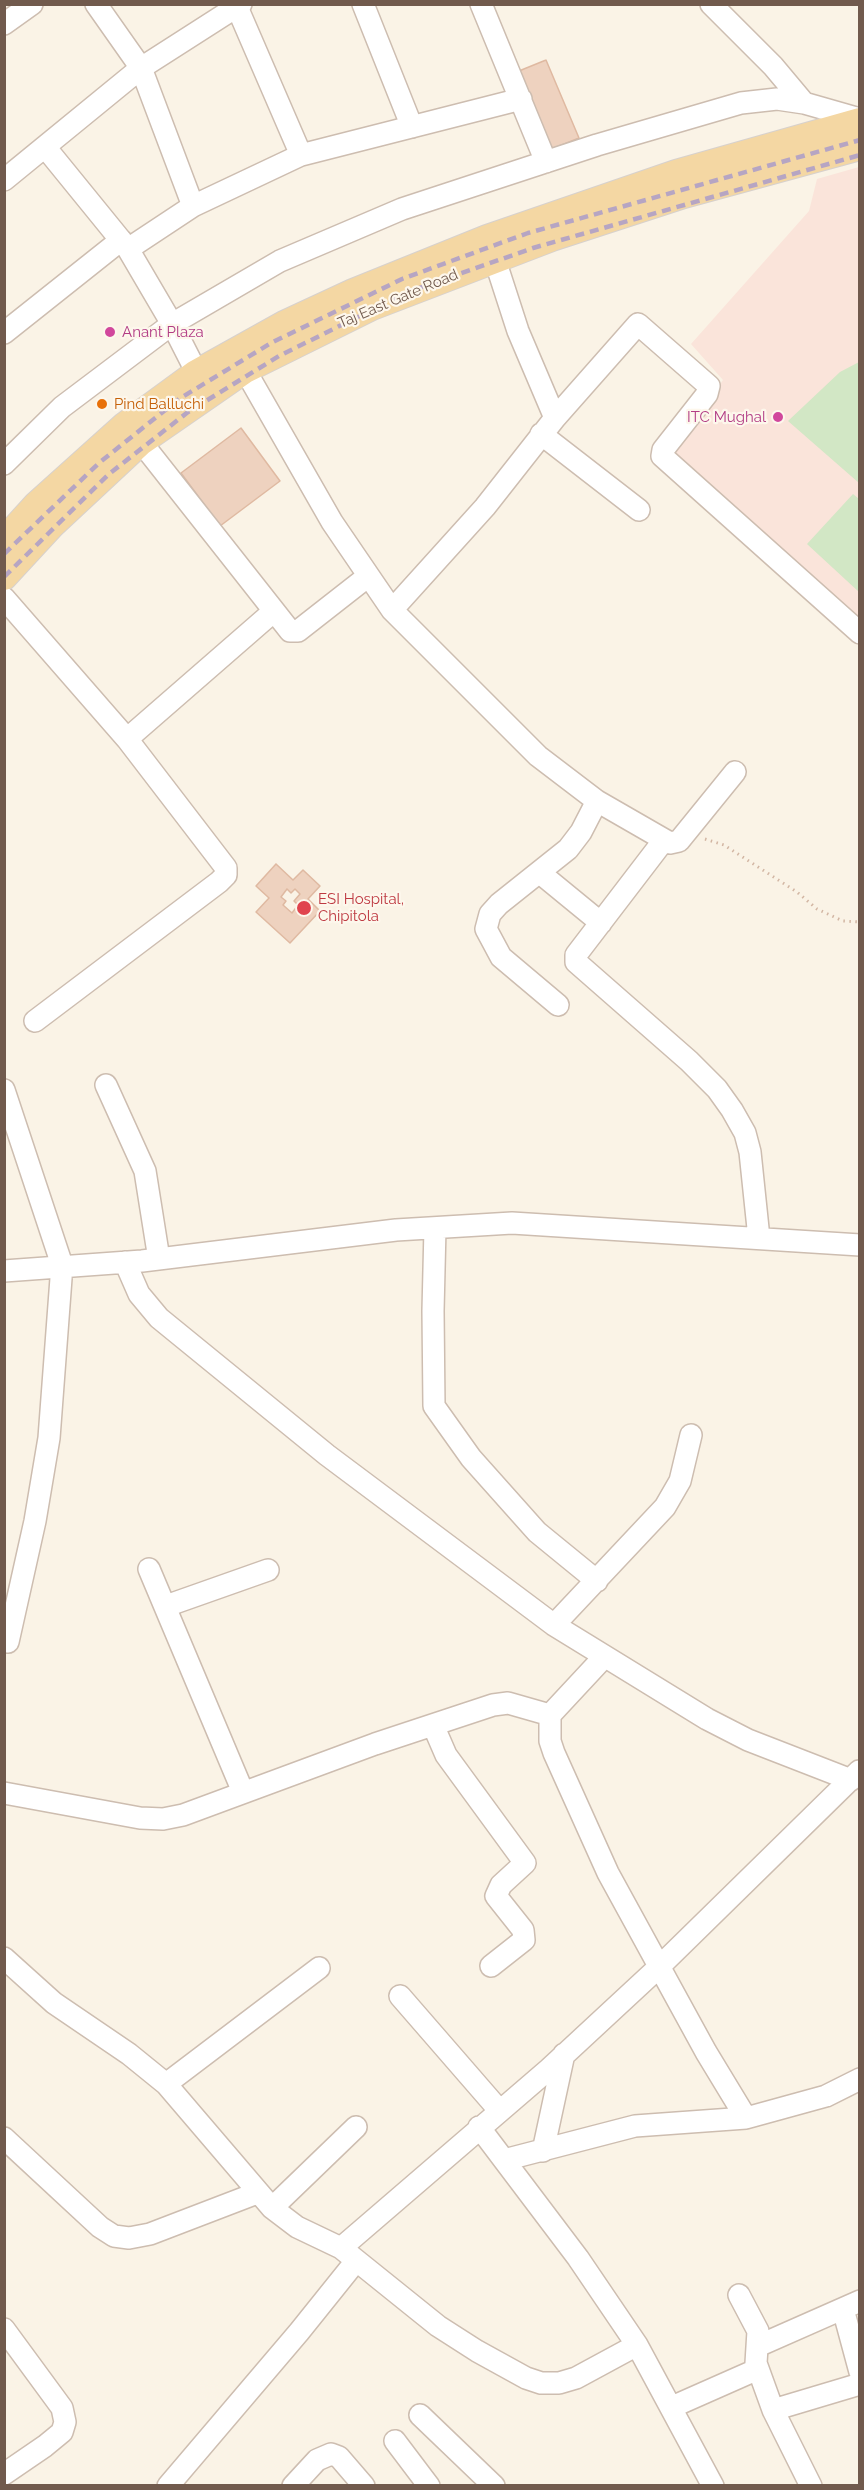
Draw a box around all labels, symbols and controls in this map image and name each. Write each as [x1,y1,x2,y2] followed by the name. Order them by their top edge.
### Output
[335,266,461,332] street label: Taj East Gate Road
[122,323,204,341] place label: Anant Plaza
[103,325,117,339] marker: Anant Plaza
[114,395,204,413] place label: Pind Balluchi
[95,397,109,411] marker: Pind Balluchi
[687,408,766,426] place label: ITC Mughal
[771,410,785,424] marker: ITC Mughal
[318,890,404,925] place label: ESI Hospital, Chipitola
[295,899,313,917] marker: ESI Hospital, Chipitola

